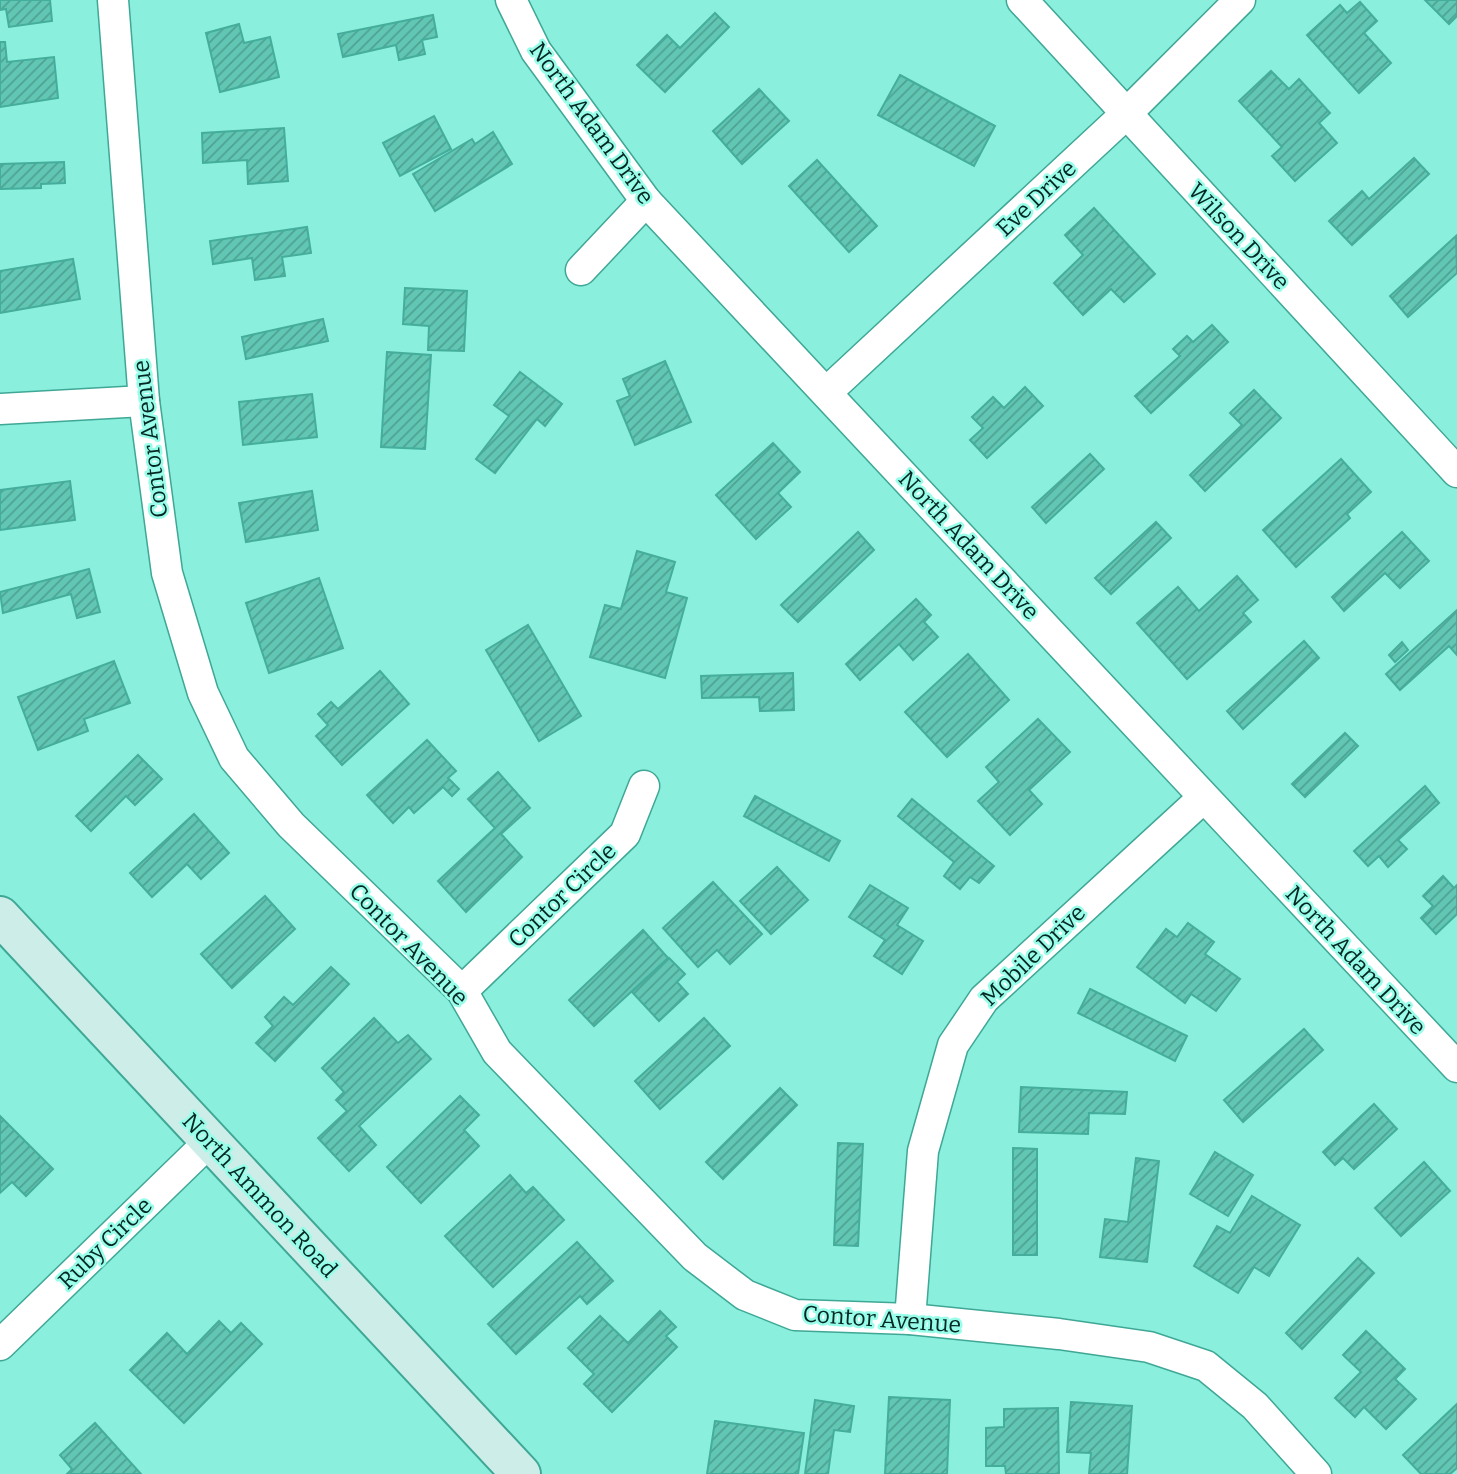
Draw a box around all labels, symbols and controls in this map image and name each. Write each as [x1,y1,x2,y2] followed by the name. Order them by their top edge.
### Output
[524,37,660,209] street label: North Adam Drive
[990,154,1082,242] street label: Eve Drive
[1182,177,1296,295] street label: Wilson Drive
[126,358,174,520] street label: Contor Avenue
[893,465,1045,625] street label: North Adam Drive
[502,837,622,953] street label: Contor Circle
[344,877,474,1011] street label: Contor Avenue
[1280,880,1432,1040] street label: North Adam Drive
[975,898,1091,1012] street label: Mobile Drive
[177,1107,344,1283] street label: North Ammon Road
[52,1191,158,1295] street label: Ruby Circle
[802,1299,962,1339] street label: Contor Avenue

